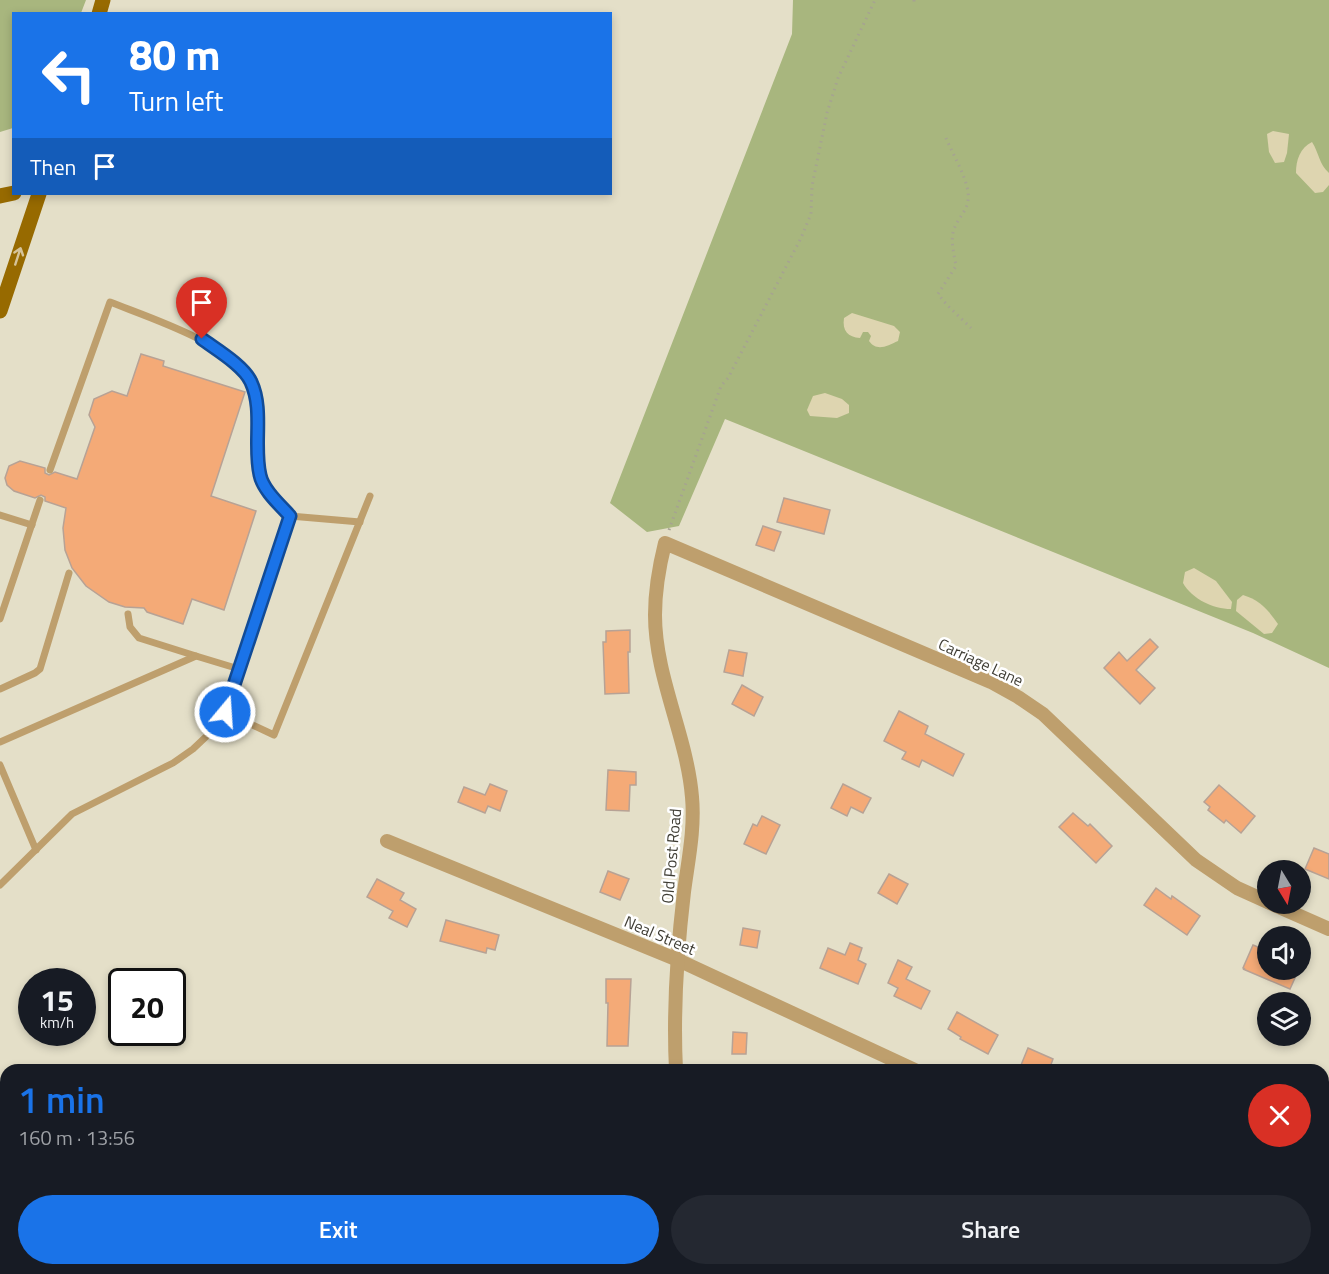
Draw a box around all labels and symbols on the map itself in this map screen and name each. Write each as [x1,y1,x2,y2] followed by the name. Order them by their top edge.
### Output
[14,247,25,266] one-way arrow
[176,277,227,339] pin
[934,632,1028,692] street label: Carriage Lane
[193,680,257,744] position arrow
[655,807,687,905] street label: Old Post Road
[1257,860,1311,914] north arrow
[621,909,700,961] street label: Neal Street
[108,968,186,1046] speed limit sign: 20

